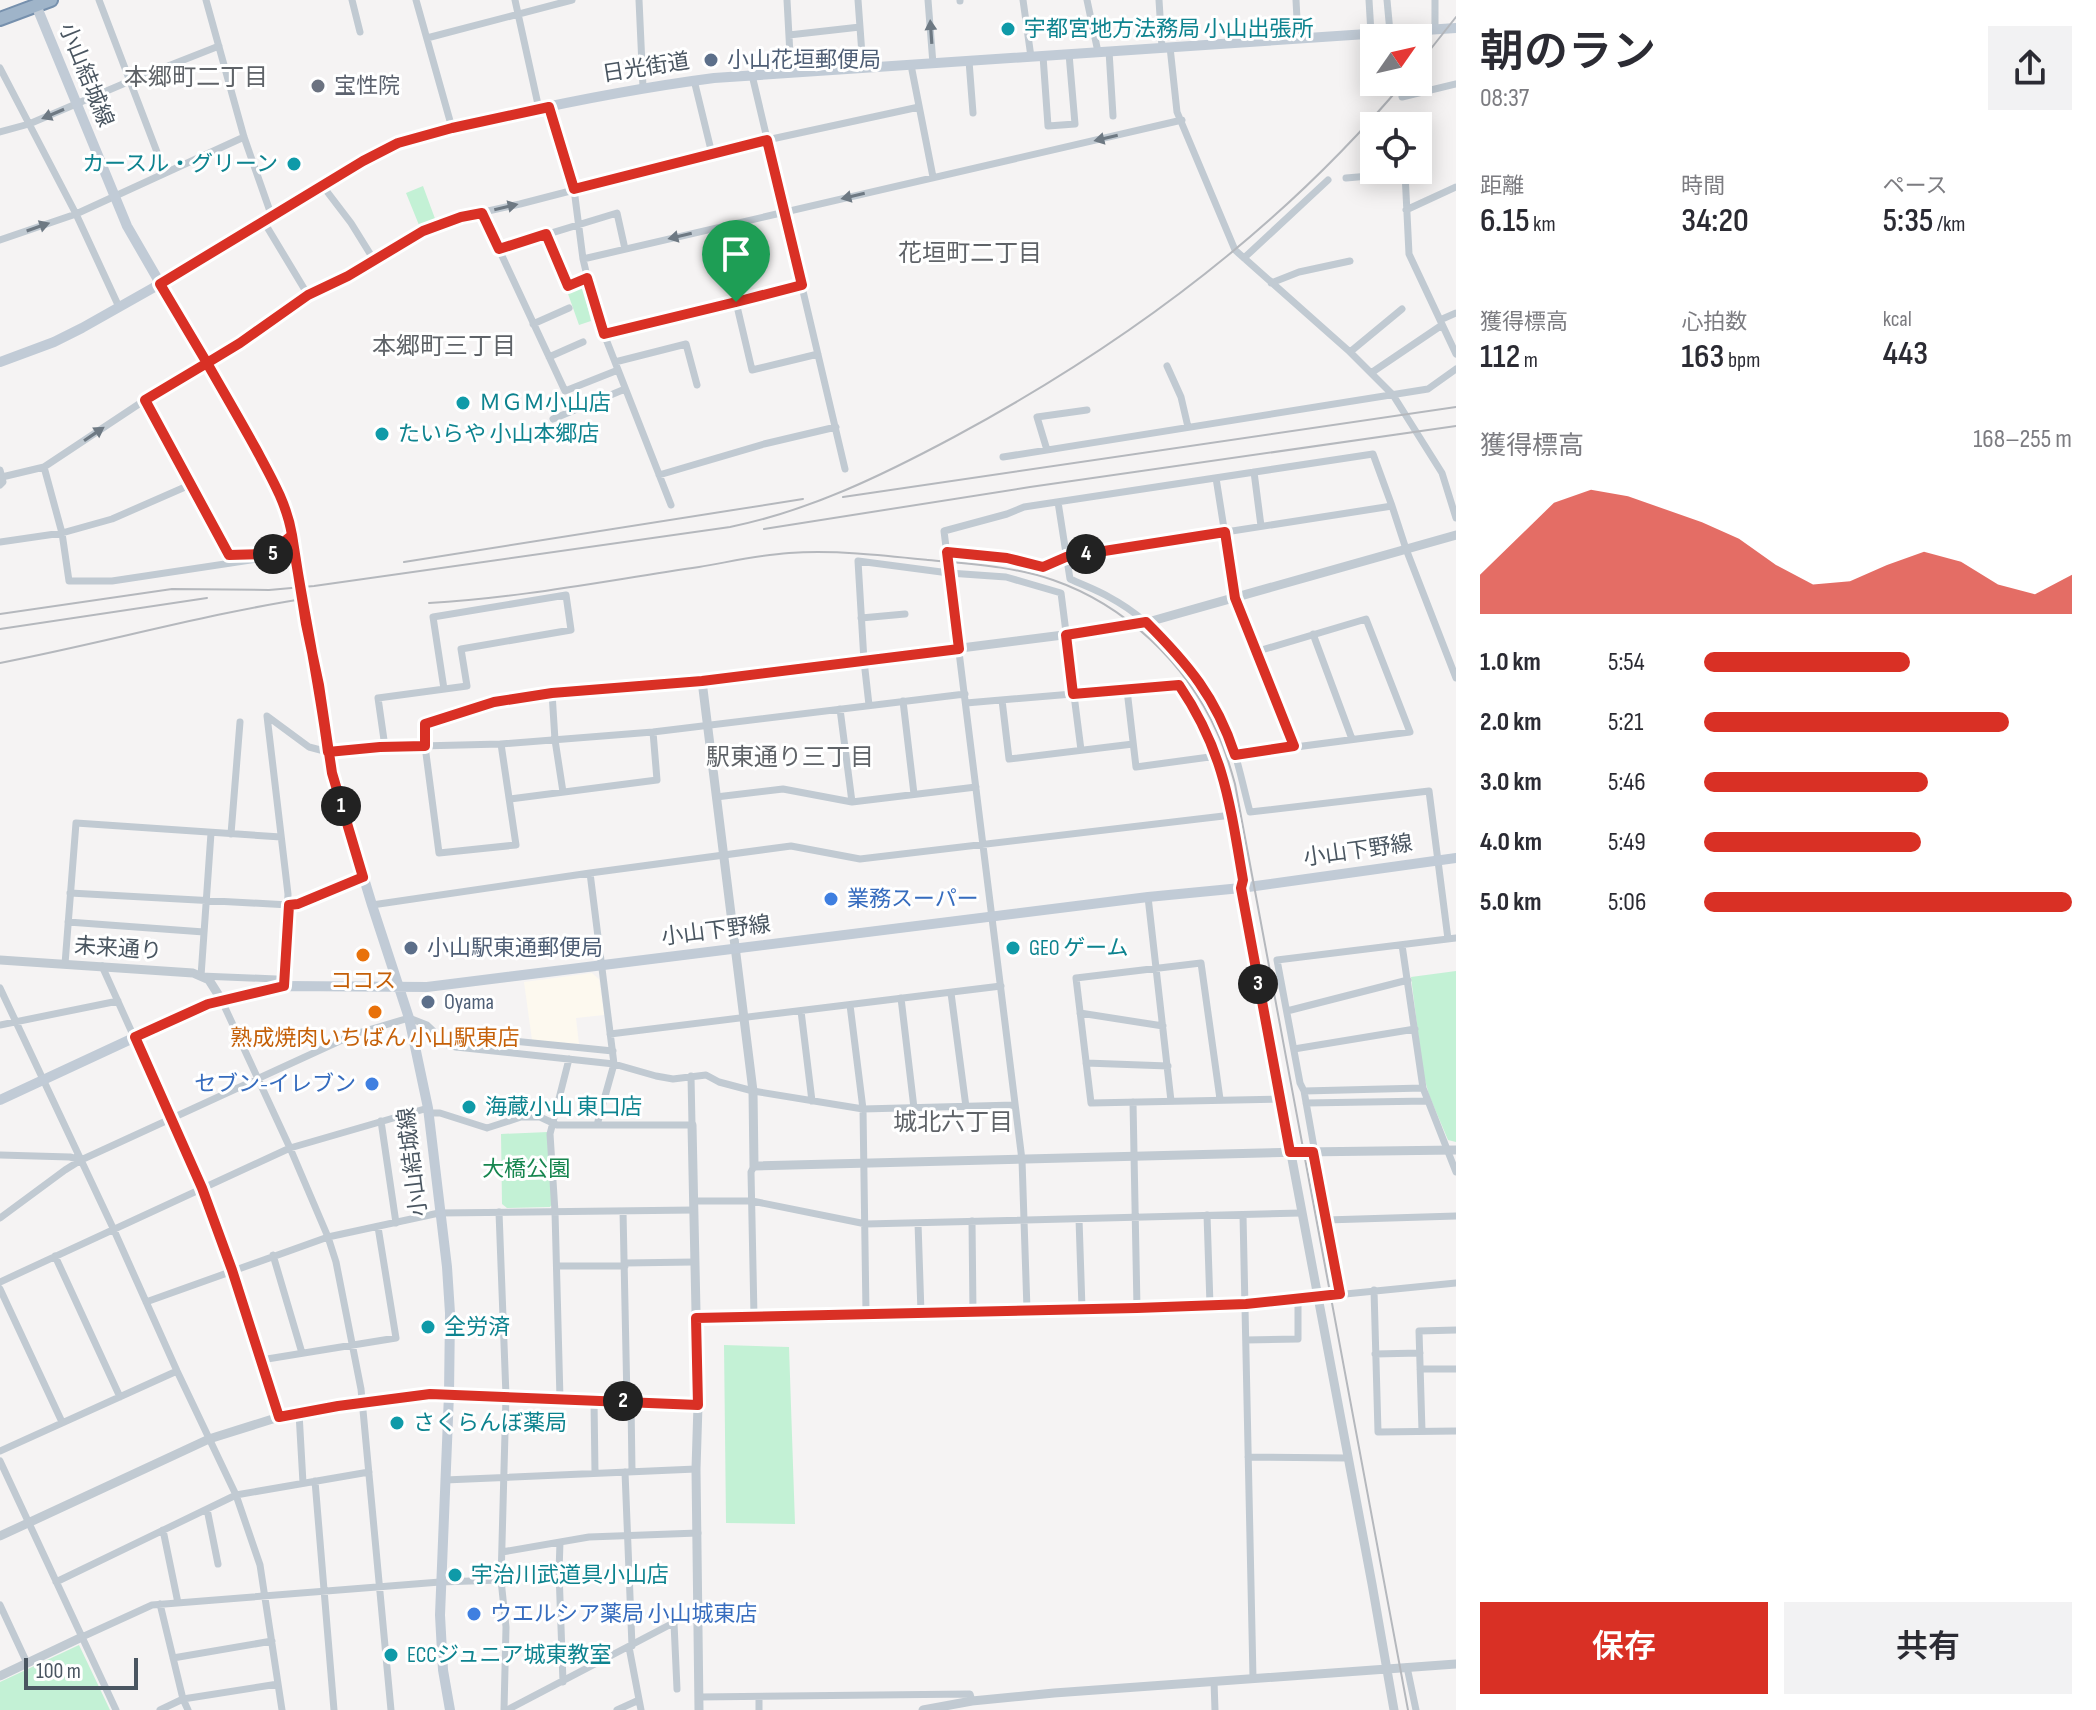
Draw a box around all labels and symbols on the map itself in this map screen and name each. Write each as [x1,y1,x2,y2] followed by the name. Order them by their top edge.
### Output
[1024,16,1314,43] place label: 宇都宮地方法務局 小山出張所
[53,19,119,131] street label: 小山結城線
[924,19,937,44] one-way arrow
[999,20,1017,38] marker: 宇都宮地方法務局 小山出張所
[1360,24,1432,96] north arrow
[727,47,881,74] place label: 小山花垣郵便局
[600,48,692,88] street label: 日光街道
[702,51,720,69] marker: 小山花垣郵便局
[124,63,268,92] district label: 本郷町二丁目
[334,73,400,100] place label: 宝性院
[309,77,327,95] marker: 宝性院
[41,108,64,121] one-way arrow
[1094,132,1119,145] one-way arrow
[82,151,278,178] place label: カースル・グリーン
[285,155,303,173] marker: カースル・グリーン
[840,190,865,203] one-way arrow
[493,200,518,213] one-way arrow
[26,220,50,232] one-way arrow
[702,220,770,302] pin
[668,230,693,243] one-way arrow
[898,239,1042,268] district label: 花垣町二丁目
[372,332,516,361] district label: 本郷町三丁目
[479,390,611,417] place label: ＭＧＭ小山店
[454,394,472,412] marker: ＭＧＭ小山店
[398,421,600,448] place label: たいらや 小山本郷店
[373,425,391,443] marker: たいらや 小山本郷店
[84,426,105,441] one-way arrow
[253,534,293,574] pin: 5
[1066,534,1106,574] pin: 4
[706,743,874,772] district label: 駅東通り三丁目
[321,786,361,826] pin: 1
[1302,830,1414,872] street label: 小山下野線
[847,886,979,913] place label: 業務スーパー
[822,890,840,908] marker: 業務スーパー
[660,911,772,951] street label: 小山下野線
[73,932,163,966] street label: 未来通り
[427,935,603,962] place label: 小山駅東通郵便局
[1029,935,1128,962] place label: GEO ゲーム
[402,939,420,957] marker: 小山駅東通郵便局
[1004,939,1022,957] marker: GEO ゲーム
[354,946,372,964] marker: ココス
[1238,964,1278,1004] pin: 3
[330,968,396,995] place label: ココス
[444,989,494,1016] place label: Oyama
[419,993,437,1011] marker: Oyama
[366,1003,384,1021] marker: 熟成焼肉いちばん 小山駅東店
[230,1025,520,1052] place label: 熟成焼肉いちばん 小山駅東店
[194,1071,356,1098] place label: セブン-イレブン
[363,1075,381,1093] marker: セブン-イレブン
[485,1094,643,1121] place label: 海蔵小山 東口店
[460,1098,478,1116] marker: 海蔵小山 東口店
[393,1106,433,1218] street label: 小山結城線
[893,1108,1013,1137] district label: 城北六丁目
[482,1156,570,1183] park label: 大橋公園
[444,1314,510,1341] place label: 全労済
[419,1318,437,1336] marker: 全労済
[603,1381,643,1421] pin: 2
[413,1410,567,1437] place label: さくらんぼ薬局
[388,1414,406,1432] marker: さくらんぼ薬局
[471,1562,669,1589] place label: 宇治川武道具小山店
[446,1566,464,1584] marker: 宇治川武道具小山店
[490,1601,758,1628] place label: ウエルシア薬局 小山城東店
[465,1605,483,1623] marker: ウエルシア薬局 小山城東店
[407,1642,611,1669] place label: ECCジュニア城東教室
[382,1646,400,1664] marker: ECCジュニア城東教室
[24,1654,138,1690] scale bar

